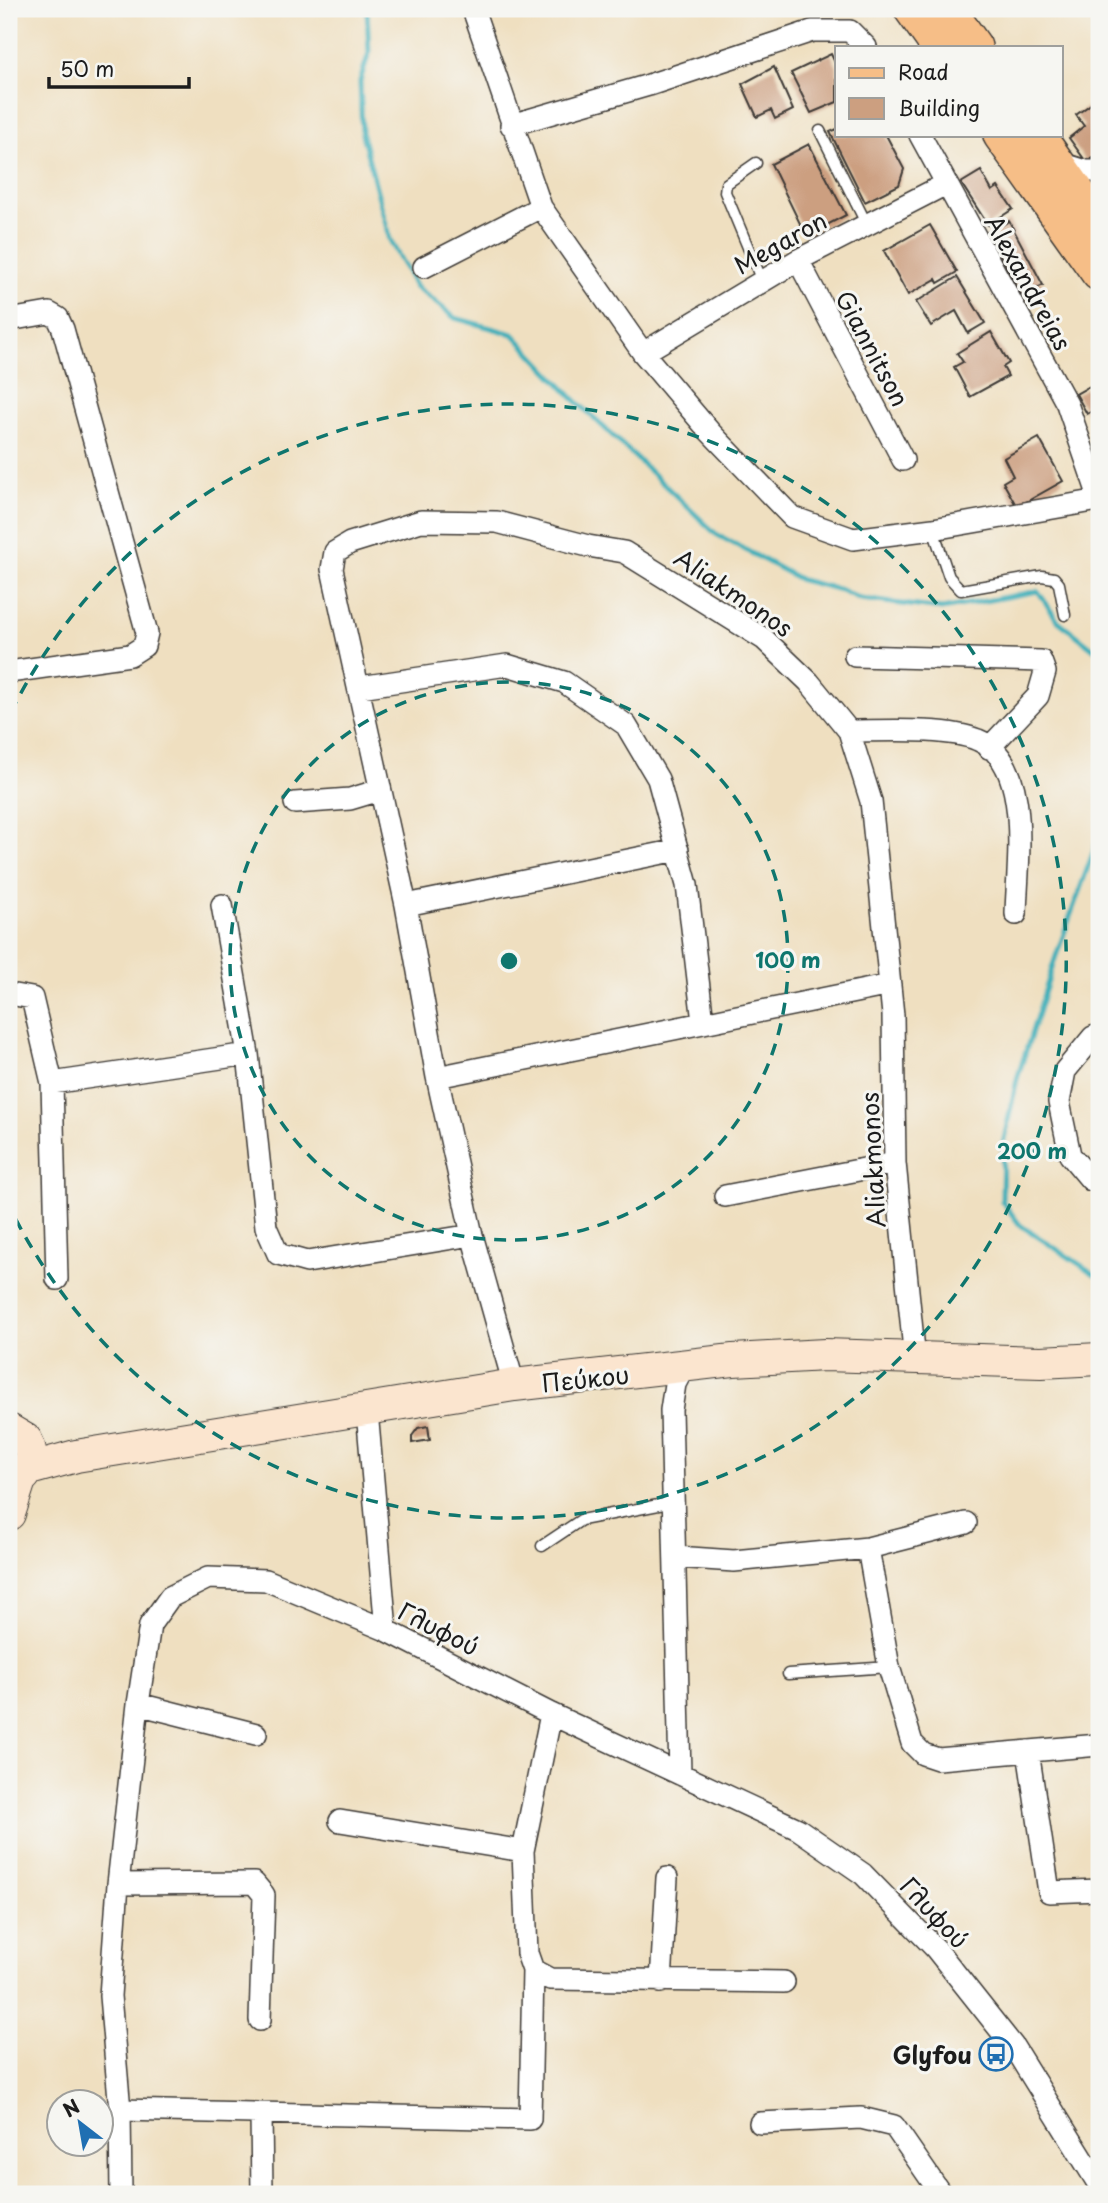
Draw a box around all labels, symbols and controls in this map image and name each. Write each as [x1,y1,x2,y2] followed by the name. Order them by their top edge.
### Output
[49,46,189,90] scale bar
[835,46,1062,136] legend
[60,52,114,84] text: 50 m
[898,55,949,87] text: Road
[898,91,980,123] text: Building
[727,202,833,282] street label: Megaron
[977,208,1081,357] street label: Alexandreias
[827,284,919,412] street label: Giannitson
[668,539,800,645] street label: Aliakmonos
[755,943,821,975] text: 100 m
[497,949,521,973] centre of rings
[850,1091,894,1229] street label: Aliakmonos
[997,1134,1067,1166] text: 200 m
[539,1355,631,1401] street label: Πεύκου
[392,1592,486,1664] street label: Γλυφού
[892,1868,978,1956] street label: Γλυφού
[977,2035,1015,2073] bus stop icon: Glyfou
[893,2036,972,2072] place label: Glyfou
[46,2088,116,2158] north arrow
[57,2092,84,2123] text: N

